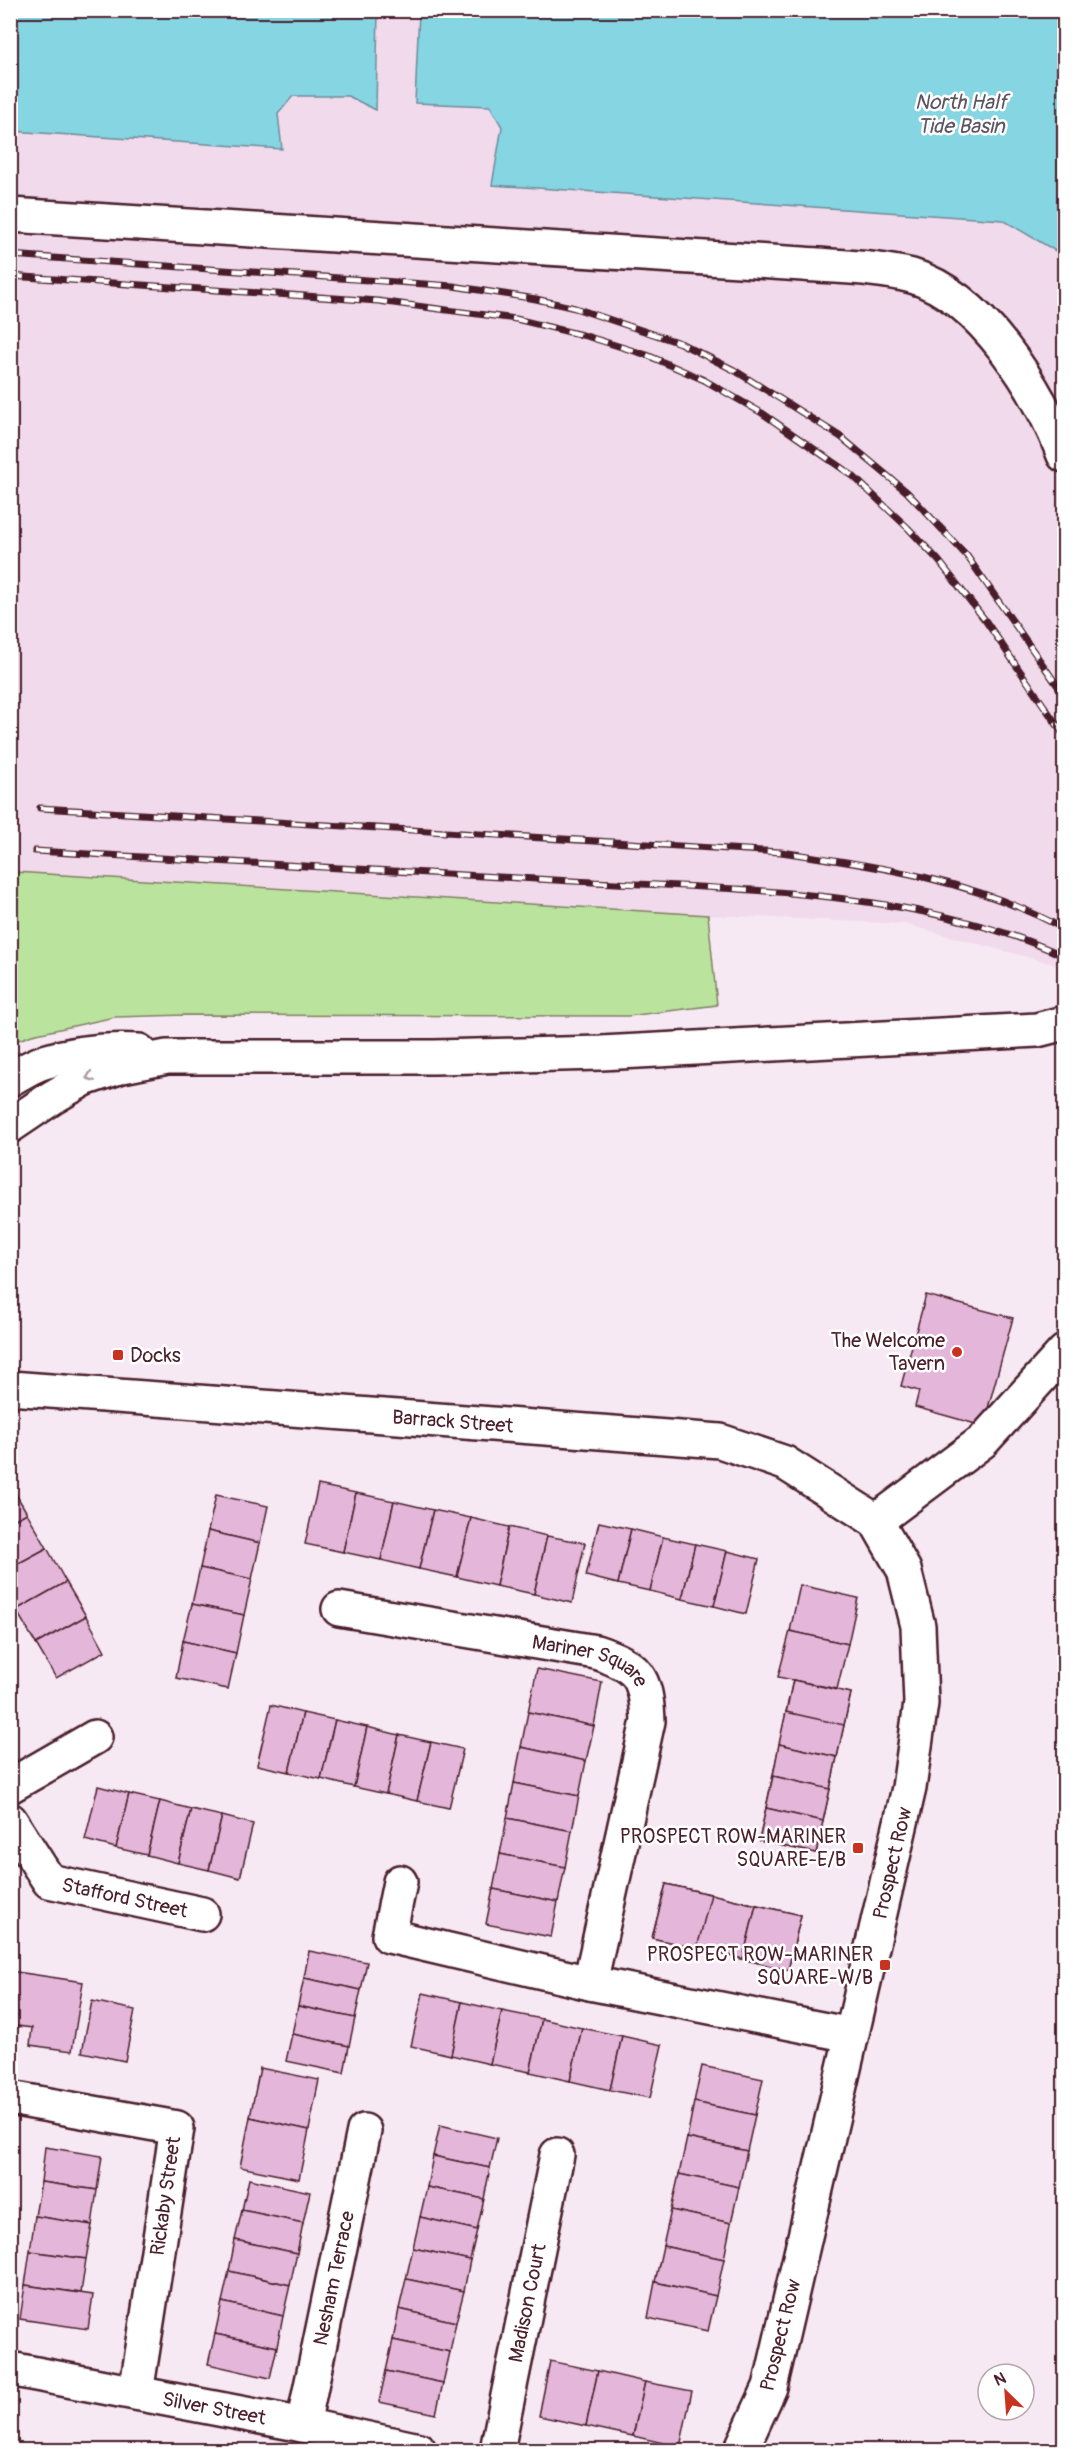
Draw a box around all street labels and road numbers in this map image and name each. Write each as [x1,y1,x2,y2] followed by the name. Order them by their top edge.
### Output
[391,1405,515,1439] street label: Barrack Street
[530,1630,654,1691] street label: Mariner Square
[867,1804,918,1922] street label: Prospect Row
[60,1872,191,1924] street label: Stafford Street
[145,2134,186,2257] street label: Rickaby Street
[308,2209,360,2348] street label: Nesham Terrace
[503,2241,552,2365] street label: Madison Court
[755,2276,807,2394] street label: Prospect Row
[160,2386,269,2431] street label: Silver Street

